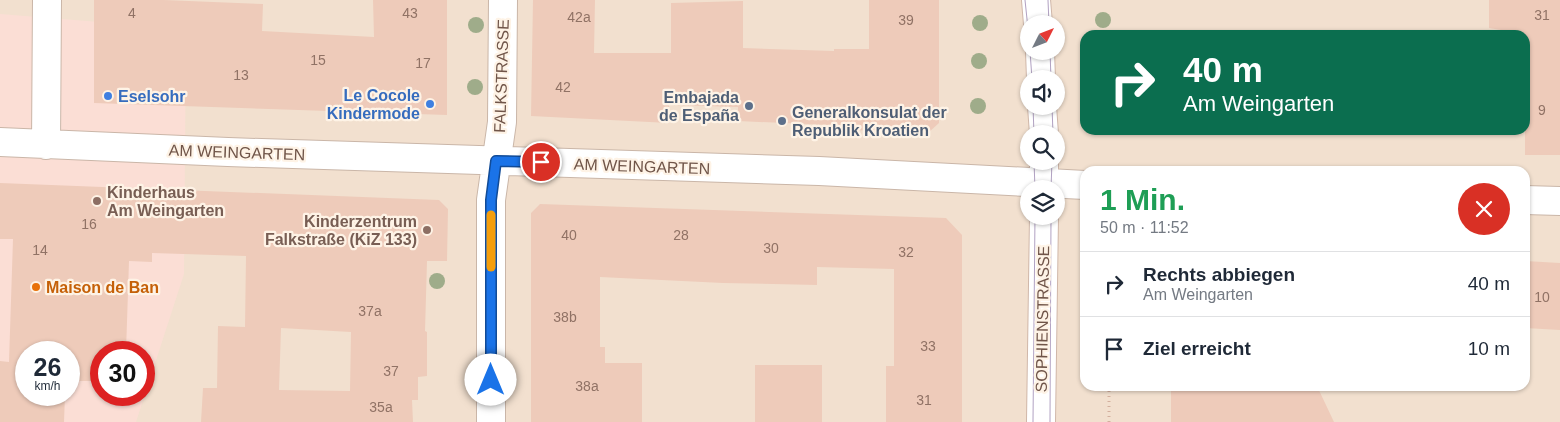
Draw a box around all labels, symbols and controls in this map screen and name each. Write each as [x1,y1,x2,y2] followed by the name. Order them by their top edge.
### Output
[128,5,136,21] house number: 4
[402,5,418,21] house number: 43
[1534,7,1550,23] house number: 31
[567,9,591,25] house number: 42a
[898,12,914,28] house number: 39
[1020,15,1065,60] north arrow
[1020,15,1065,225] map controls
[491,19,512,133] street label: FALKSTRASSE
[1100,50,1165,115] icon: right
[1183,50,1263,89] text: 40 m
[310,52,326,68] house number: 15
[415,55,431,71] house number: 17
[233,67,249,83] house number: 13
[1020,70,1065,115] button: sound
[555,79,571,95] house number: 42
[327,87,420,122] place label: Le Cocole Kindermode
[118,88,186,105] place label: Eselsohr
[659,89,739,124] place label: Embajada de España
[102,90,114,102] marker: Eselsohr
[1183,91,1334,116] text: Am Weingarten
[424,98,436,110] marker: Le Cocole Kindermode
[743,100,755,112] marker: Embajada de España
[1538,102,1546,118] house number: 9
[792,104,947,139] place label: Generalkonsulat der Republik Kroatien
[776,115,788,127] marker: Generalkonsulat der Republik Kroatien
[1020,125,1065,170] button: search
[520,141,562,183] pin
[168,142,306,163] street label: AM WEINGARTEN
[527,148,555,176] icon: arrive
[573,156,711,177] street label: AM WEINGARTEN
[1020,180,1065,225] button: layers
[1100,183,1185,216] text: 1 Min.
[1458,183,1510,235] button: close
[107,184,224,219] place label: Kinderhaus Am Weingarten
[91,195,103,207] marker: Kinderhaus Am Weingarten
[265,213,417,248] place label: Kinderzentrum Falkstraße (KiZ 133)
[81,216,97,232] house number: 16
[1100,219,1189,236] text: 50 m · 11:52
[421,224,433,236] marker: Kinderzentrum Falkstraße (KiZ 133)
[561,227,577,243] house number: 40
[673,227,689,243] house number: 28
[763,240,779,256] house number: 30
[32,242,48,258] house number: 14
[898,244,914,260] house number: 32
[1033,246,1052,392] street label: SOPHIENSTRASSE
[1143,264,1295,285] text: Rechts abbiegen
[1100,270,1128,298] icon: right
[1468,273,1510,294] text: 40 m
[46,279,159,296] place label: Maison de Ban
[30,281,42,293] marker: Maison de Ban
[1143,286,1253,303] text: Am Weingarten
[1534,289,1550,305] house number: 10
[358,303,382,319] house number: 37a
[553,309,577,325] house number: 38b
[1100,335,1128,363] icon: arrive
[920,338,936,354] house number: 33
[1143,338,1251,359] text: Ziel erreicht
[1468,338,1510,359] text: 10 m
[90,341,155,406] speed limit sign: 30
[34,353,61,381] text: 26
[464,353,516,405] position arrow
[383,363,399,379] house number: 37
[575,378,599,394] house number: 38a
[34,379,61,393] text: km/h
[916,392,932,408] house number: 31
[369,399,393,415] house number: 35a

